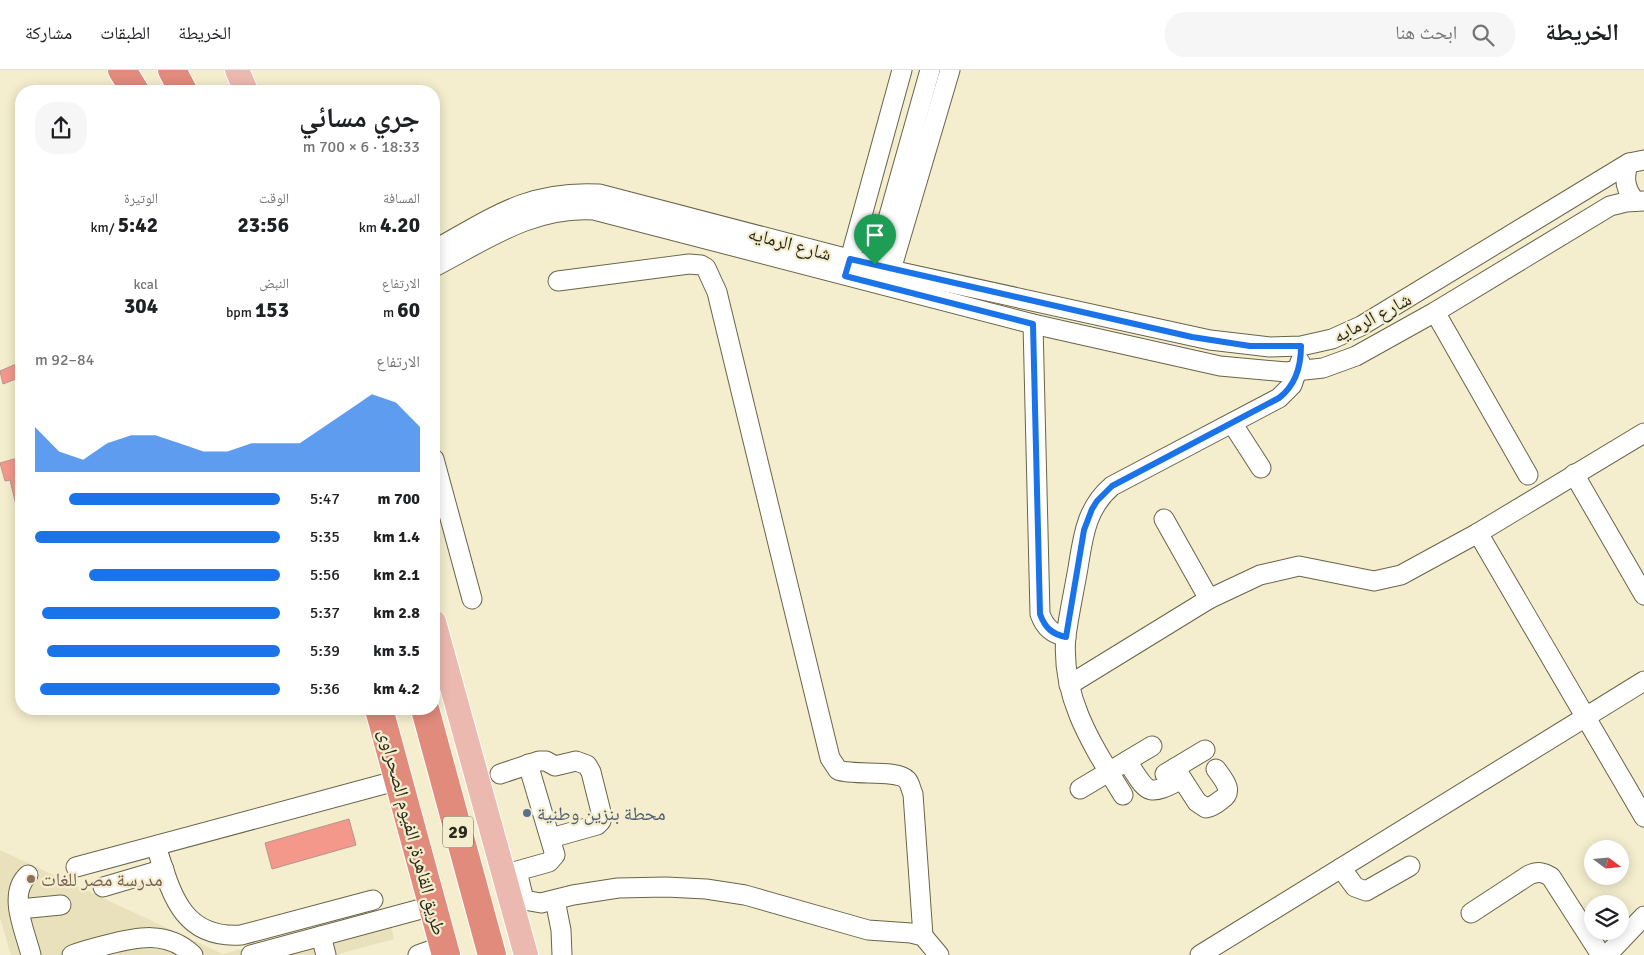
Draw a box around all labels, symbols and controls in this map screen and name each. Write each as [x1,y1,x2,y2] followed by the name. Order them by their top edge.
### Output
[1165,12,1515,57] search box
[1545,17,1619,47] text: الخريطة
[1395,21,1457,45] text: ابحث هنا
[1469,21,1497,49] icon: search
[25,22,72,44] text: مشاركة
[100,22,150,44] text: الطبقات
[178,22,231,44] text: الخريطة
[299,101,420,135] text: جري مسائي
[35,102,87,154] button: share
[303,137,420,157] text: 18:33 · 6 × 700 m
[124,190,158,207] text: الوتيرة
[259,190,289,207] text: الوقت
[383,190,420,207] text: المسافة
[118,212,158,238] text: 5:42
[237,212,289,238] text: 23:56
[380,212,420,238] text: 4.20
[854,214,896,265] pin
[91,219,118,236] text: /km
[359,219,380,236] text: km
[746,221,834,267] street label: شارع الرمايه
[861,221,889,249] icon: arrive
[259,275,289,292] text: النبض
[382,275,420,292] text: الارتفاع
[133,276,158,293] text: kcal
[1329,287,1416,348] street label: شارع الرمايه
[124,293,158,319] text: 304
[255,297,289,323] text: 153
[397,297,420,323] text: 60
[226,304,255,321] text: bpm
[383,304,397,321] text: m
[35,350,94,370] text: 84–92 m
[376,352,420,372] text: الارتفاع
[310,489,340,509] text: 5:47
[378,489,420,509] text: 700 m
[310,527,340,547] text: 5:35
[373,527,420,547] text: 1.4 km
[310,565,340,585] text: 5:56
[373,565,420,585] text: 2.1 km
[310,603,340,623] text: 5:37
[373,603,420,623] text: 2.8 km
[310,641,340,661] text: 5:39
[373,641,420,661] text: 3.5 km
[310,679,340,699] text: 5:36
[373,679,420,699] text: 4.2 km
[372,727,451,938] street label: طريق القاهرة, الفيوم الصحراوى
[537,802,666,826] place label: محطة بنزين وطنية
[521,807,533,819] marker: محطة بنزين وطنية
[443,816,473,848] road number: 29
[1584,840,1629,885] north arrow
[1584,840,1629,940] map controls
[41,868,163,892] place label: مدرسة مصر للغات
[25,873,37,885] marker: مدرسة مصر للغات
[1584,895,1629,940] button: layers

